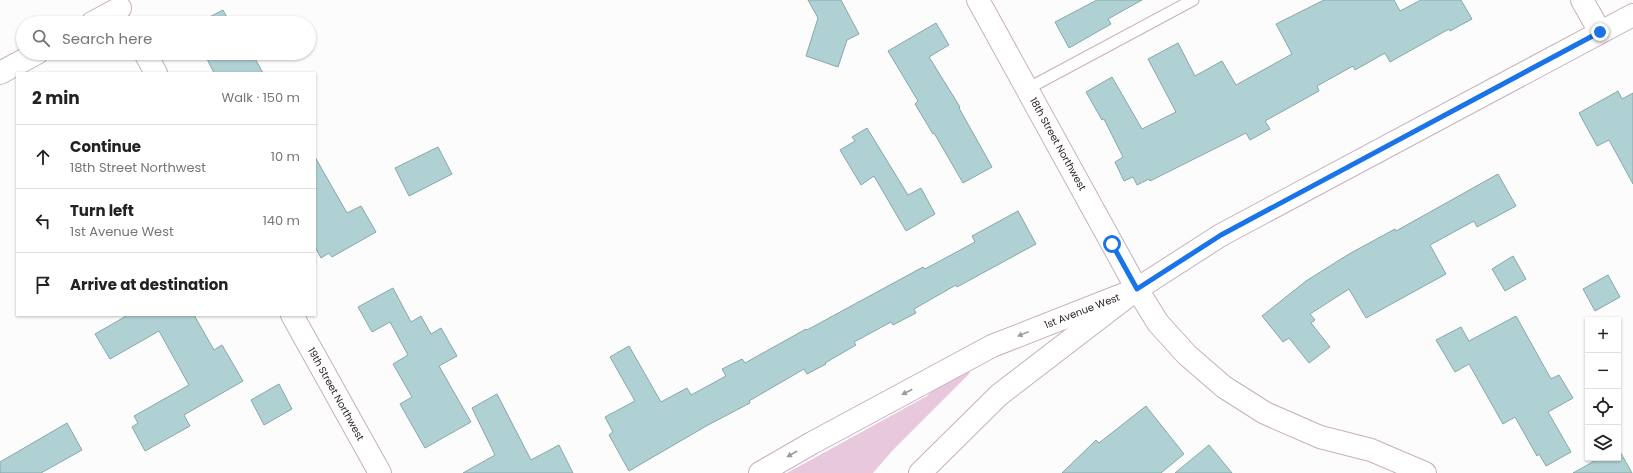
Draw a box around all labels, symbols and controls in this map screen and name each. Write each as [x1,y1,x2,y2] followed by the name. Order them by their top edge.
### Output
[16,16,316,60] search box
[1591,23,1609,41] route end
[30,27,52,49] icon: search
[62,28,152,49] text: Search here
[32,86,80,110] text: 2 min
[222,88,300,107] text: Walk · 150 m
[1026,95,1090,194] street label: 18th Street Northwest
[70,136,141,157] text: Continue
[32,146,54,168] icon: ahead
[271,147,300,166] text: 10 m
[70,158,206,177] text: 18th Street Northwest
[70,200,134,221] text: Turn left
[32,210,54,232] icon: left
[263,211,300,230] text: 140 m
[70,222,174,241] text: 1st Avenue West
[1103,235,1121,253] route start
[32,274,54,296] icon: arrive
[70,274,228,295] text: Arrive at destination
[1042,290,1122,332] street label: 1st Avenue West
[1585,317,1621,461] map controls
[1585,317,1621,353] button: +
[1016,332,1028,338] one-way arrow
[304,345,368,444] street label: 19th Street Northwest
[1585,353,1621,389] button: −
[901,389,912,396] one-way arrow
[1585,389,1621,425] button: locate
[1585,425,1621,461] button: layers
[787,451,798,458] one-way arrow

